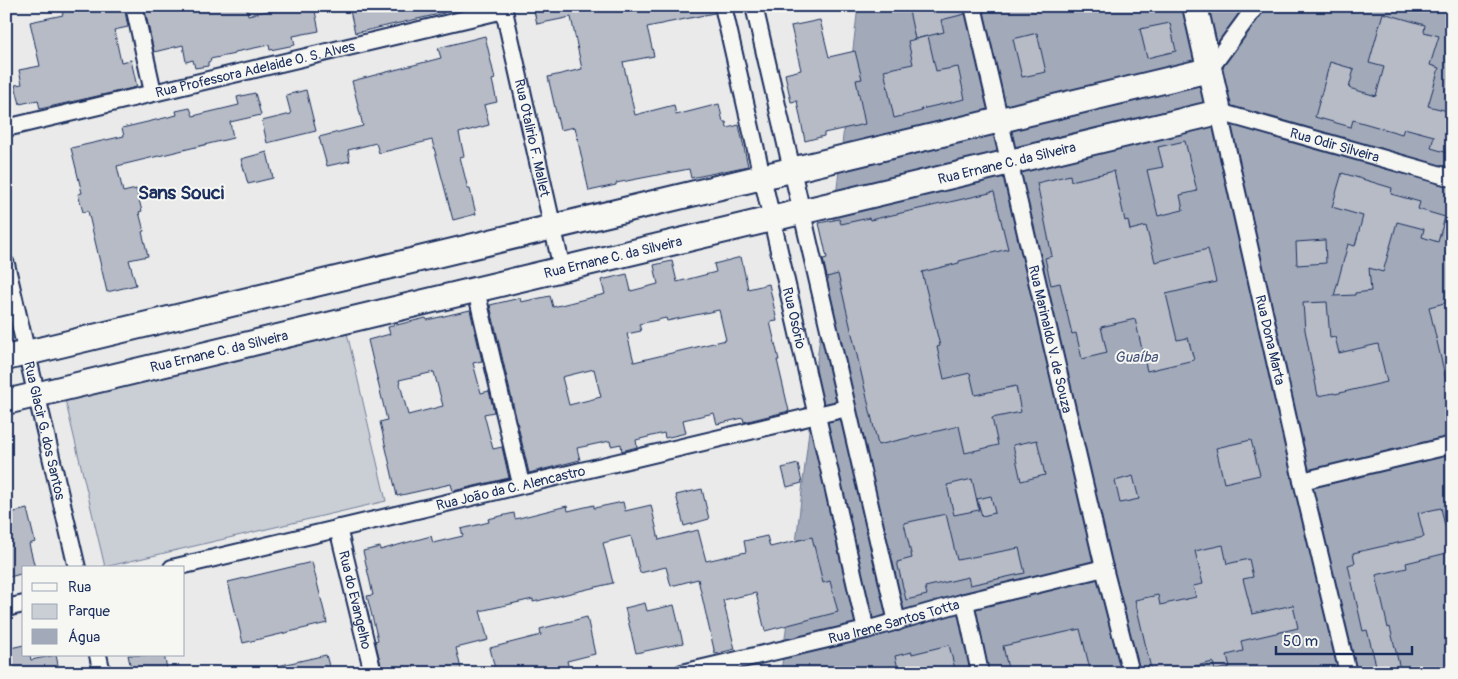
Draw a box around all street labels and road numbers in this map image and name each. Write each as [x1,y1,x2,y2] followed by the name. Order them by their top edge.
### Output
[154,37,357,101] street label: Rua Professora Adelaide O. S. Alves
[511,77,554,199] street label: Rua Otalirio F. Mallet
[1288,124,1382,166] street label: Rua Odir Silveira
[936,138,1078,187] street label: Rua Ernane C. da Silveira
[542,232,684,282] street label: Rua Ernane C. da Silveira
[1025,263,1076,415] street label: Rua Marinaldo V. de Souza
[779,286,810,351] street label: Rua Osório
[1251,293,1289,387] street label: Rua Dona Marta
[148,326,290,376] street label: Rua Ernane C. da Silveira
[20,360,69,502] street label: Rua Glacir G. dos Santos
[434,462,587,514] street label: Rua João da C. Alencastro
[335,549,376,651] street label: Rua do Evangelho
[827,596,961,647] street label: Rua Irene Santos Totta

